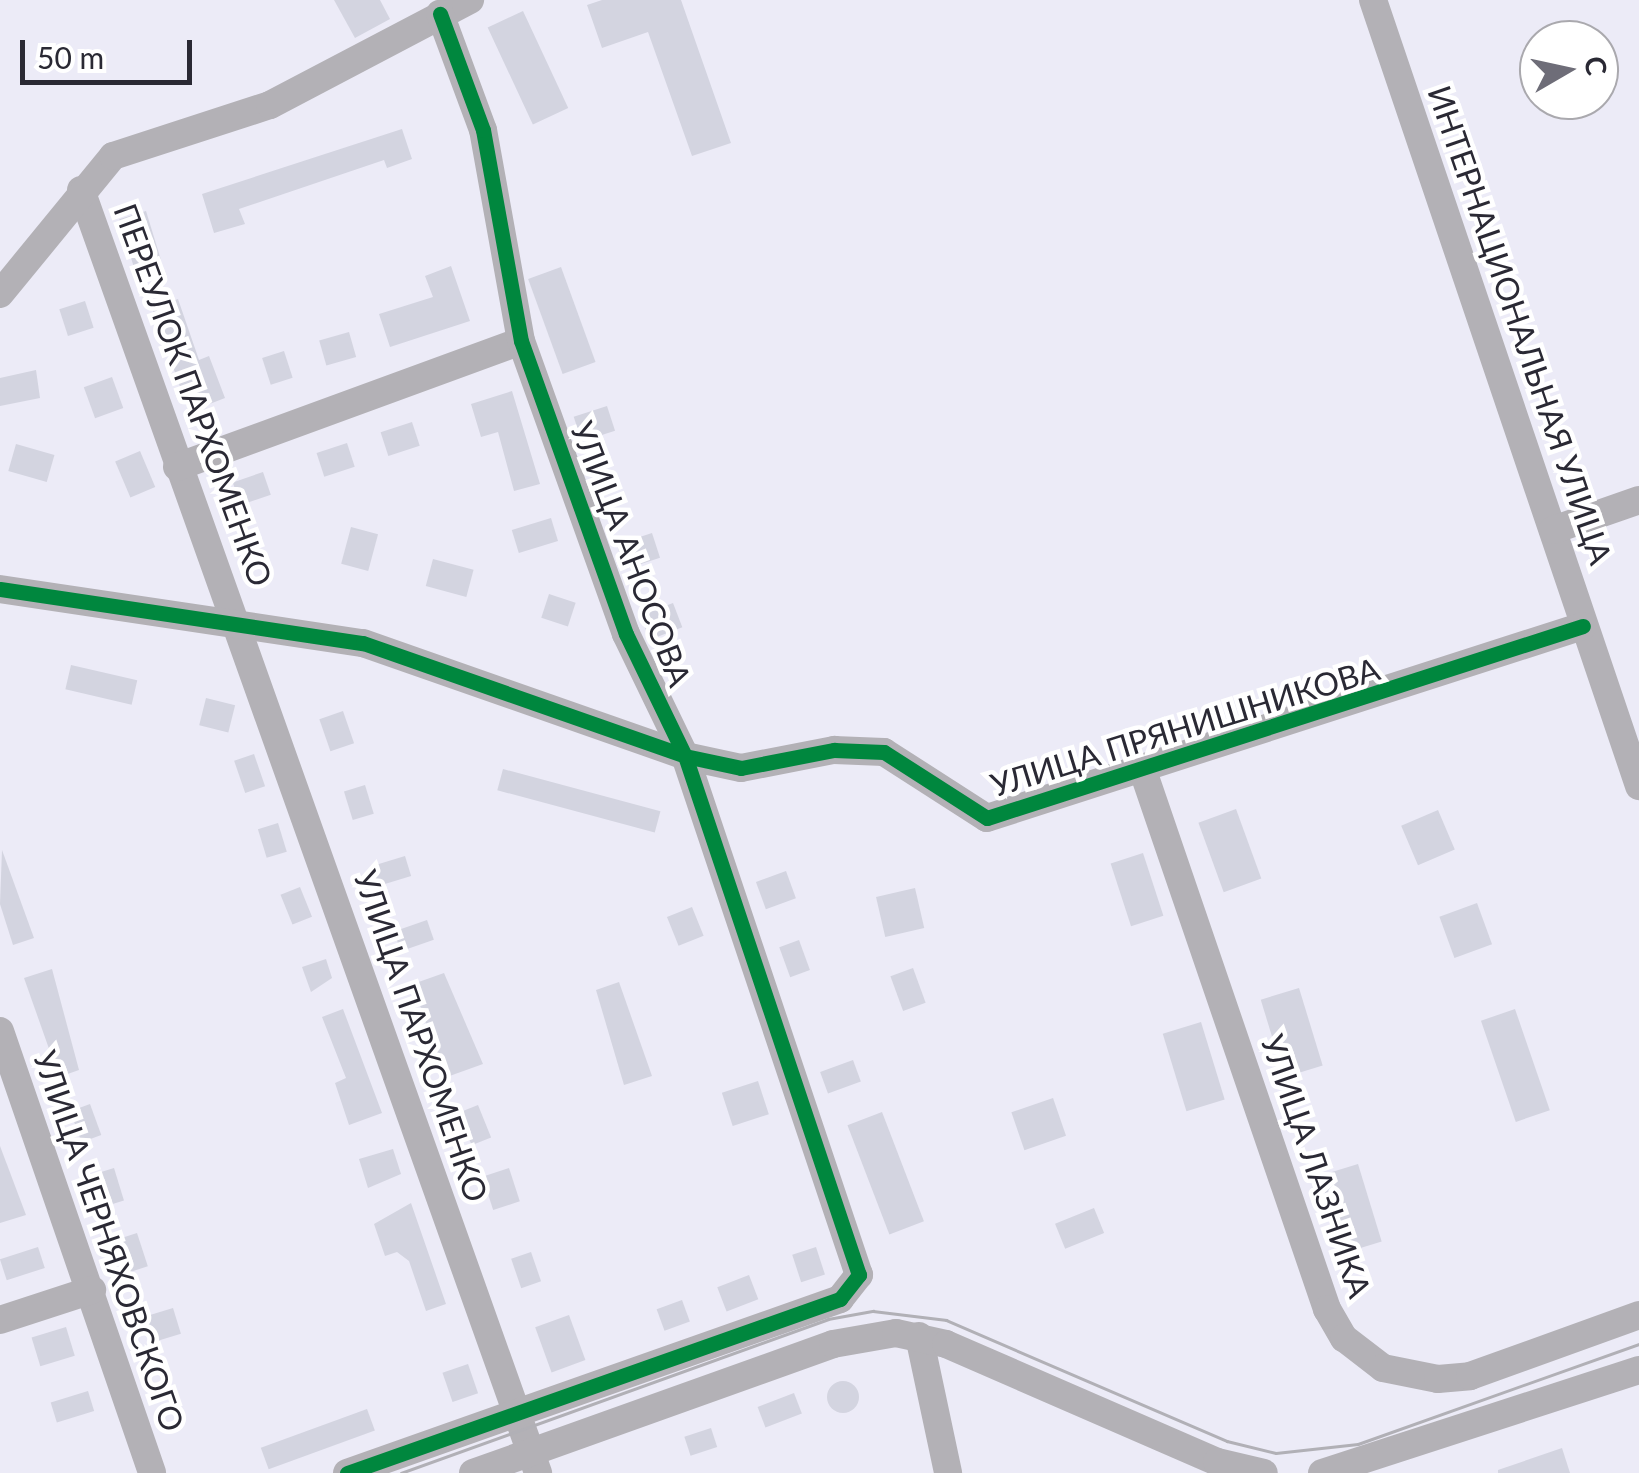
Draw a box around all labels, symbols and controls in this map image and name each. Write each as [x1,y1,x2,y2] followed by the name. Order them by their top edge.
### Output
[25,20,198,82] scale bar
[1519,20,1619,120] north arrow
[37,39,104,75] text: 50 m
[1578,54,1615,77] text: С
[1420,81,1620,569] street label: ИНТЕРНАЦИОНАЛЬНАЯ УЛИЦА
[106,198,280,592] street label: ПЕРЕУЛОК ПАРХОМЕНКО
[563,416,699,692] street label: УЛИЦА АНОСОВА
[986,649,1384,805] street label: УЛИЦА ПРЯНИШНИКОВА
[346,865,496,1207] street label: УЛИЦА ПАРХОМЕНКО
[1253,1029,1379,1303] street label: УЛИЦА ЛАЗНИКА
[26,1045,192,1437] street label: УЛИЦА ЧЕРНЯХОВСКОГО

